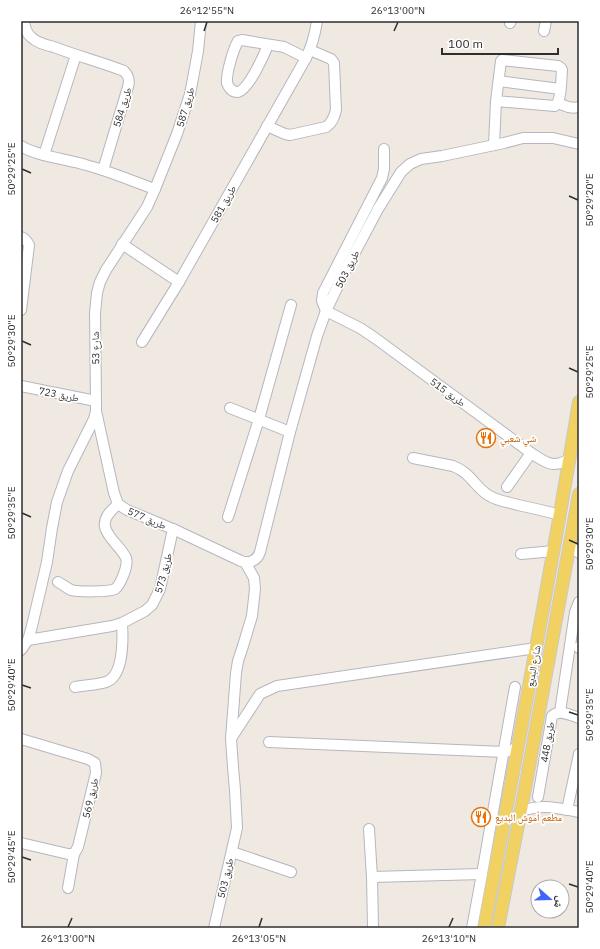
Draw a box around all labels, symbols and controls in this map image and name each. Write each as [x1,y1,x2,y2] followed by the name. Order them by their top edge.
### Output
[180,4,234,17] text: 26°12'55"N
[371,4,425,17] text: 26°13'00"N
[442,30,558,56] scale bar
[448,36,483,51] text: 100 m
[110,85,135,129] street label: طريق 584
[174,85,197,129] street label: طريق 587
[5,142,18,196] text: 50°29'25"E
[583,173,596,227] text: 50°29'20"E
[208,183,239,225] street label: طريق 581
[332,248,363,290] street label: طريق 503
[5,314,18,368] text: 50°29'30"E
[89,331,102,365] street label: شارع 53
[583,345,596,399] text: 50°29'25"E
[427,375,468,410] street label: طريق 515
[38,384,81,405] street label: طريق 723
[475,427,497,449] restaurant icon: شي شعبي
[500,432,537,447] place label: شي شعبي
[5,486,18,540] text: 50°29'35"E
[125,504,169,533] street label: طريق 577
[583,517,596,571] text: 50°29'30"E
[152,551,175,595] street label: طريق 573
[523,644,544,688] street label: شارع البديع
[5,658,18,712] text: 50°29'40"E
[583,688,596,742] text: 50°29'35"E
[538,720,558,763] street label: طريق 448
[80,776,102,819] street label: طريق 569
[470,806,492,828] restaurant icon: مطعم أموش البديع
[495,811,563,825] place label: مطعم أموش البديع
[5,830,18,884] text: 50°29'45"E
[215,856,237,899] street label: طريق 503
[583,860,596,914] text: 50°29'40"E
[530,879,570,919] north arrow
[550,894,568,911] text: ش
[41,932,95,945] text: 26°13'00"N
[232,932,286,945] text: 26°13'05"N
[422,932,476,945] text: 26°13'10"N

